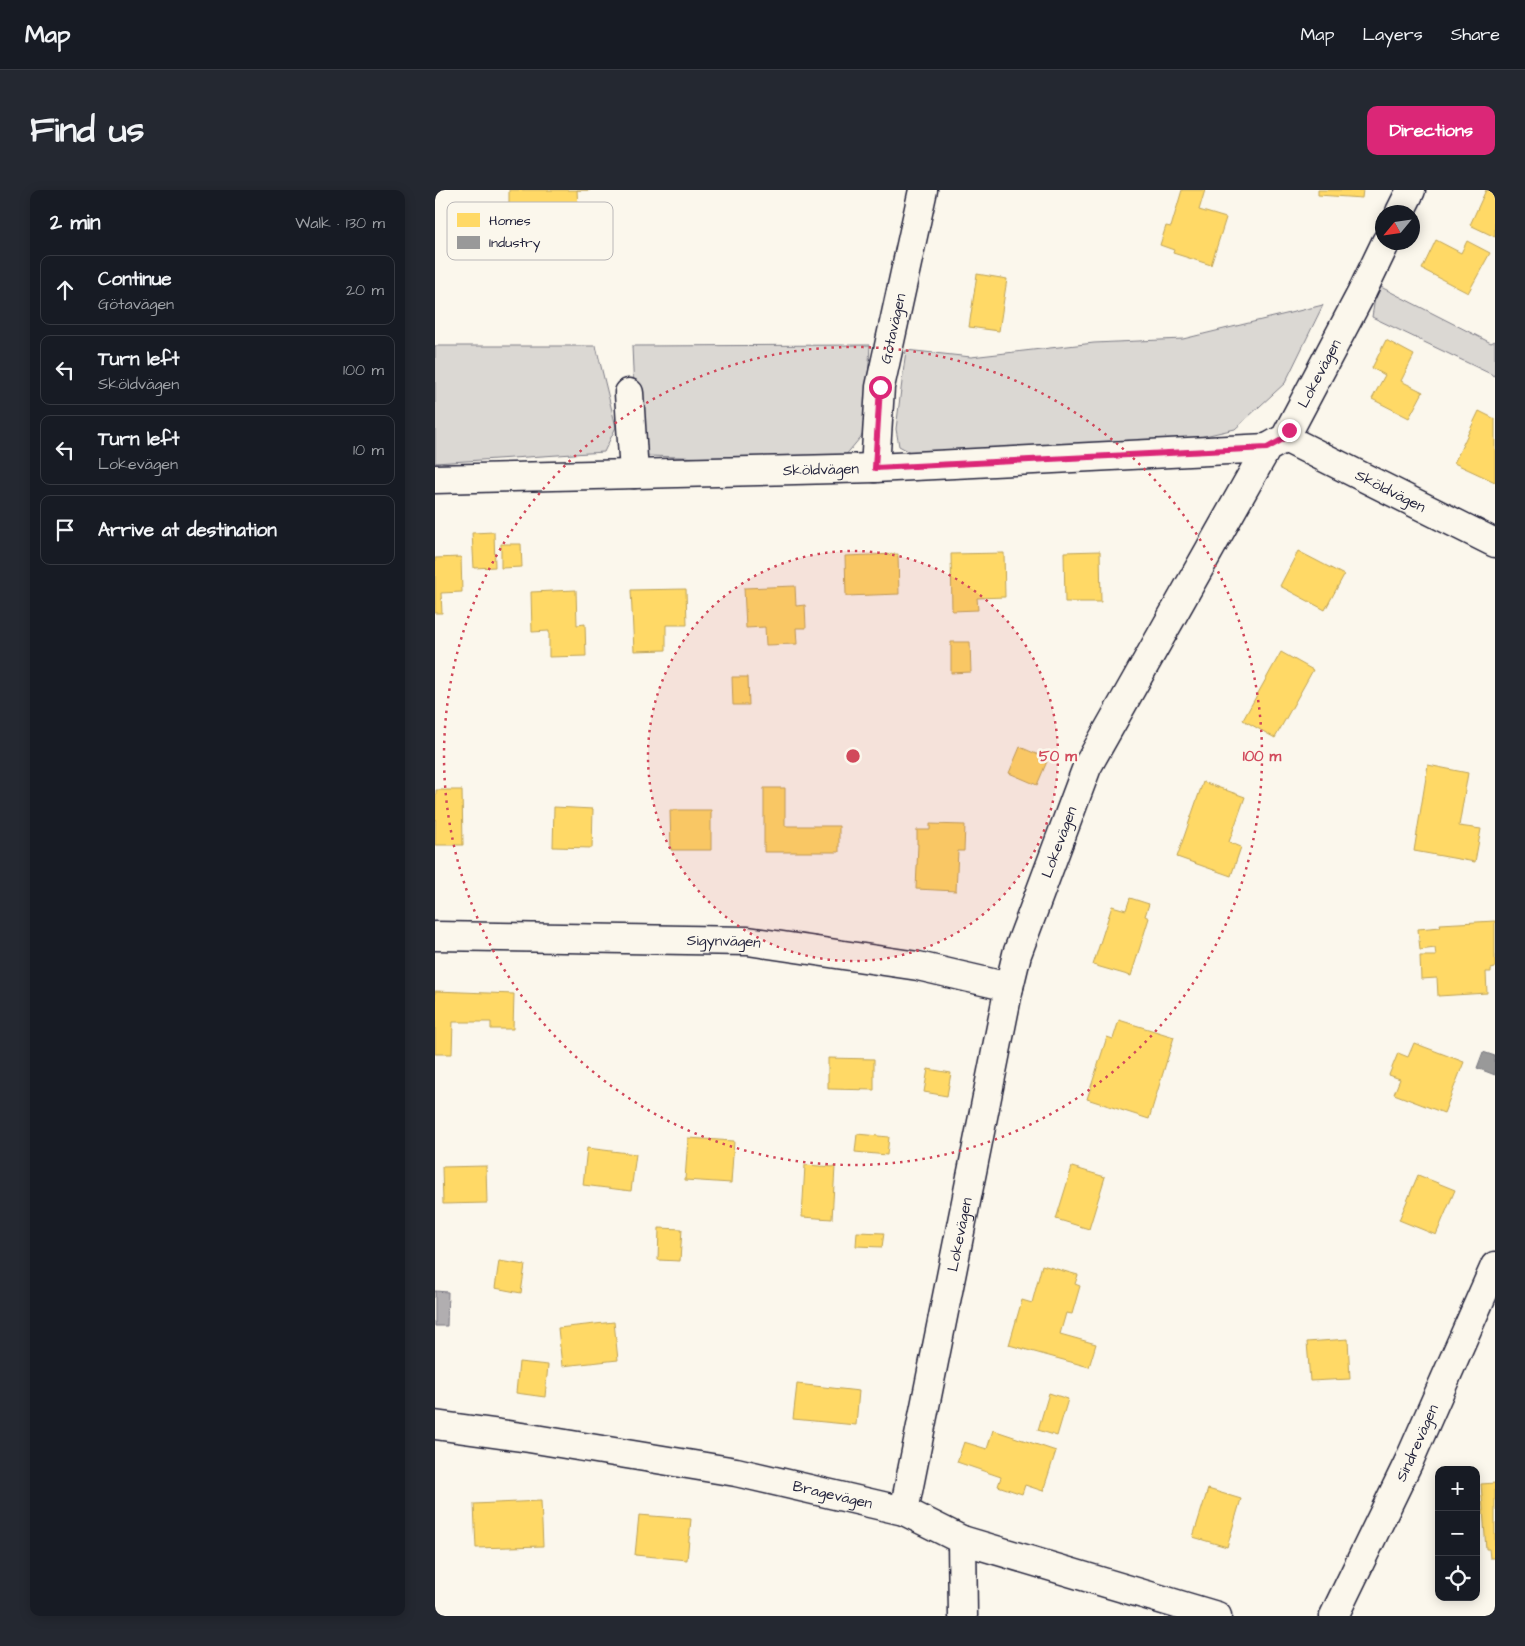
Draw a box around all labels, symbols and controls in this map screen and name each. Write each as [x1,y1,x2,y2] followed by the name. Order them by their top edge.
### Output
[25,18,70,52] text: Map
[1300,22,1334,47] text: Map
[1362,22,1423,47] text: Layers
[1451,22,1500,47] text: Share
[30,106,144,155] text: Find us
[1367,106,1495,155] button: Directions
[447,202,613,260] legend
[1375,205,1420,250] north arrow
[50,208,100,237] text: 2 min
[489,211,531,231] text: Homes
[295,212,385,234] text: Walk · 130 m
[489,233,541,253] text: Industry
[98,266,172,293] text: Continue
[51,276,79,304] icon: ahead
[346,279,384,301] text: 20 m
[875,291,911,366] street label: Götavägen
[98,293,174,315] text: Götavägen
[1292,335,1346,411] street label: Lokevägen
[98,346,179,373] text: Turn left
[51,356,79,384] icon: left
[343,359,384,381] text: 100 m
[98,373,179,395] text: Sköldvägen
[869,376,892,399] route start
[1278,419,1301,442] route end
[98,426,179,453] text: Turn left
[51,436,79,464] icon: left
[353,439,384,461] text: 10 m
[98,453,178,475] text: Lokevägen
[783,458,860,481] street label: Sköldvägen
[1352,464,1430,517] street label: Sköldvägen
[51,516,79,544] icon: arrive
[98,517,277,544] text: Arrive at destination
[1039,746,1077,767] text: 50 m
[1243,746,1282,767] text: 100 m
[844,747,862,765] centre of rings
[1036,803,1082,881] street label: Lokevägen
[687,930,763,953] street label: Sigynvägen
[942,1195,977,1273] street label: Lokevägen
[1390,1401,1443,1485] street label: Sindrevägen
[1435,1466,1480,1601] map controls
[1435,1466,1480,1511] button: +
[791,1475,875,1514] street label: Bragevägen
[1435,1511,1480,1556] button: −
[1435,1556,1480,1601] button: locate

